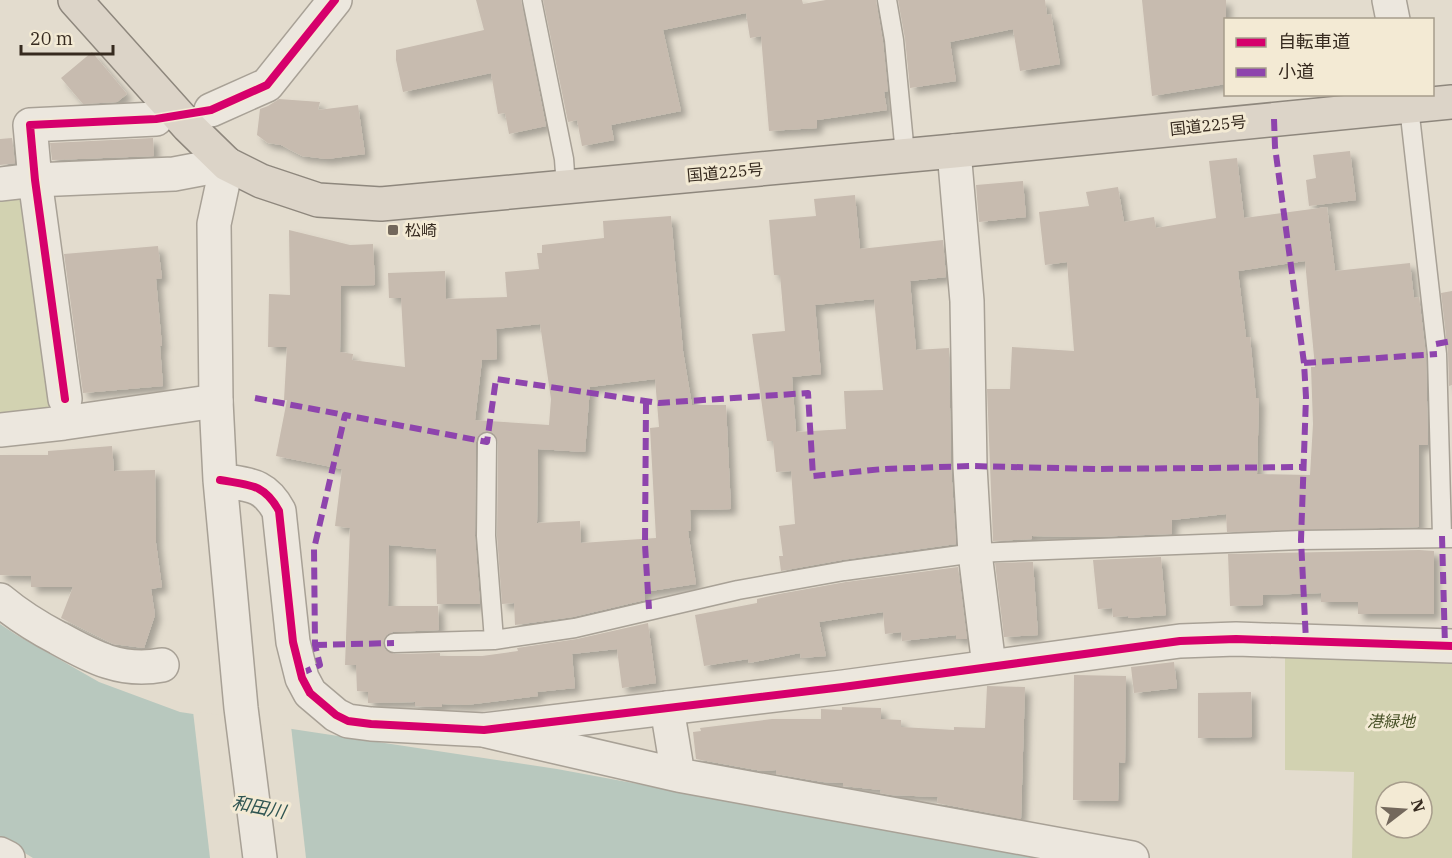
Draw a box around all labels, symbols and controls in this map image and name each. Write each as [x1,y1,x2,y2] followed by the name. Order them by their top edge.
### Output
[21,18,112,56] scale bar
[1224,18,1434,96] legend
[30,27,73,50] text: 20 m
[1278,30,1350,53] text: 自転車道
[1278,60,1314,83] text: 小道
[1169,111,1247,139] street label: 国道225号
[686,159,764,185] street label: 国道225号
[405,220,437,240] place label: 松崎
[386,223,400,237] marker: 松崎
[1367,711,1417,731] park label: 港緑地
[1374,780,1434,840] north arrow
[230,791,290,824] water label: 和田川
[1407,797,1430,815] text: N

